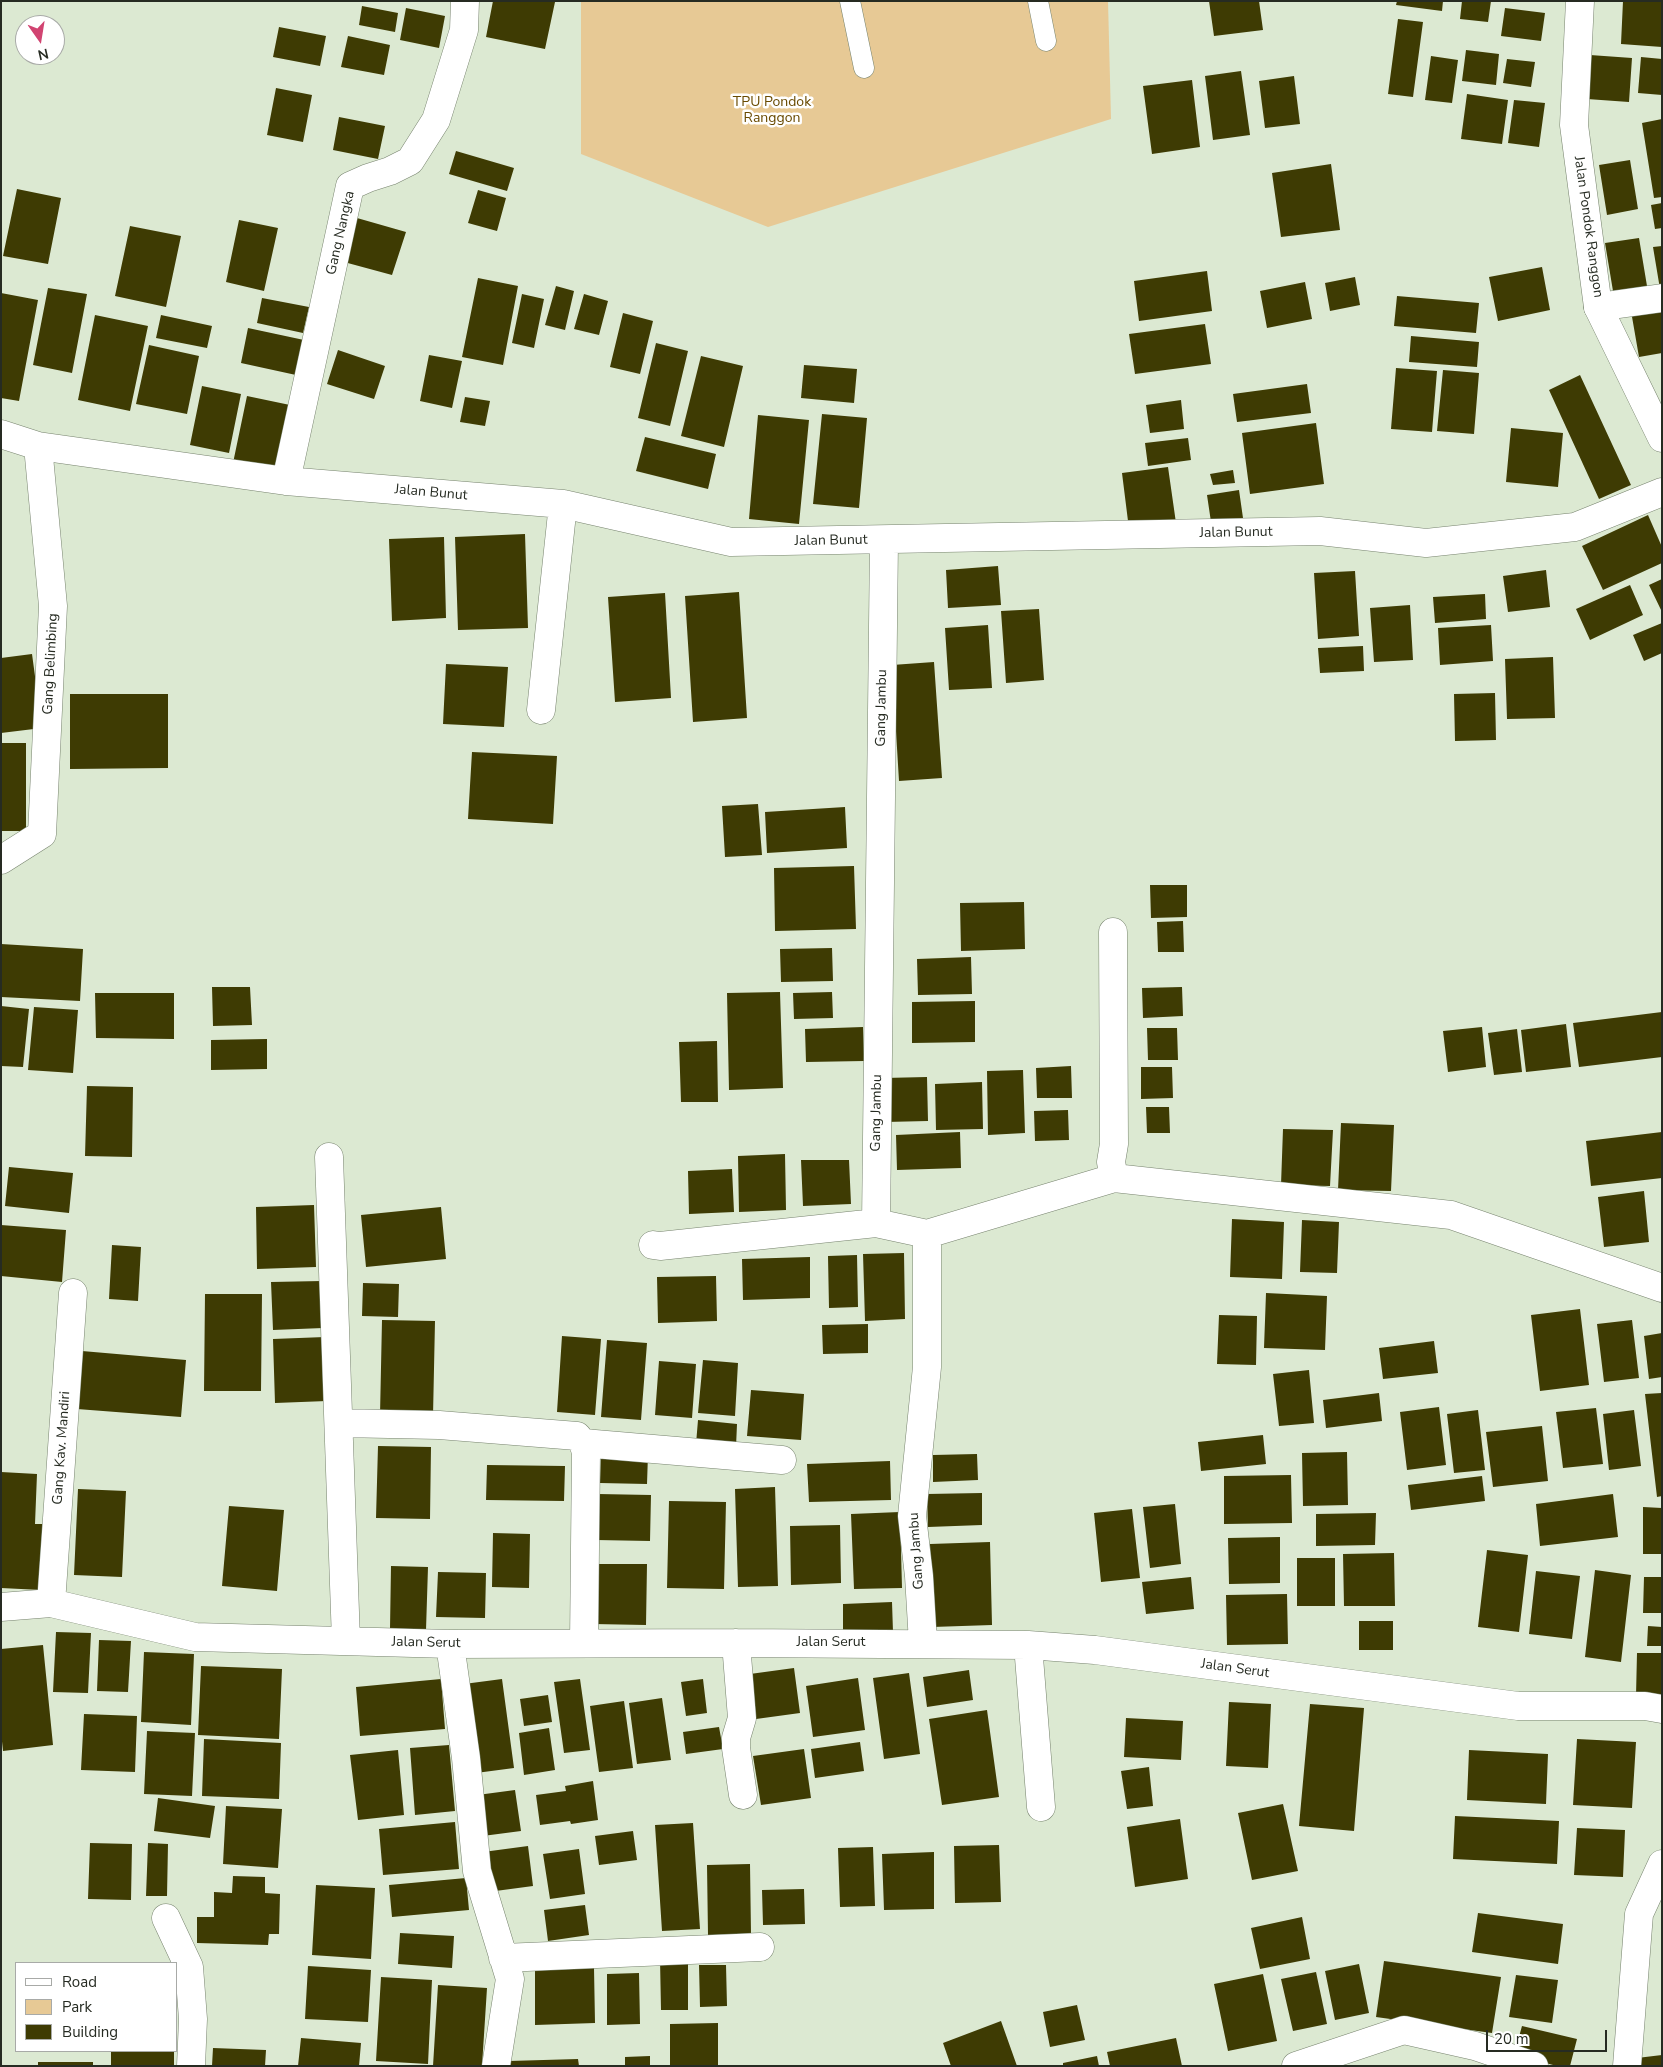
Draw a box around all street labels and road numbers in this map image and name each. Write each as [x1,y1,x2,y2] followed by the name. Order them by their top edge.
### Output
[1570,155,1606,299] street label: Jalan Pondok Ranggon
[323,189,359,277] street label: Gang Nangka
[394,481,468,505] street label: Jalan Bunut
[1199,524,1273,542] street label: Jalan Bunut
[794,532,868,550] street label: Jalan Bunut
[40,613,62,715] street label: Gang Belimbing
[873,669,891,747] street label: Gang Jambu
[868,1074,886,1152] street label: Gang Jambu
[50,1391,74,1505] street label: Gang Kav. Mandiri
[906,1512,928,1590] street label: Gang Jambu
[391,1634,461,1652] street label: Jalan Serut
[797,1635,865,1651] street label: Jalan Serut
[1200,1656,1270,1682] street label: Jalan Serut

